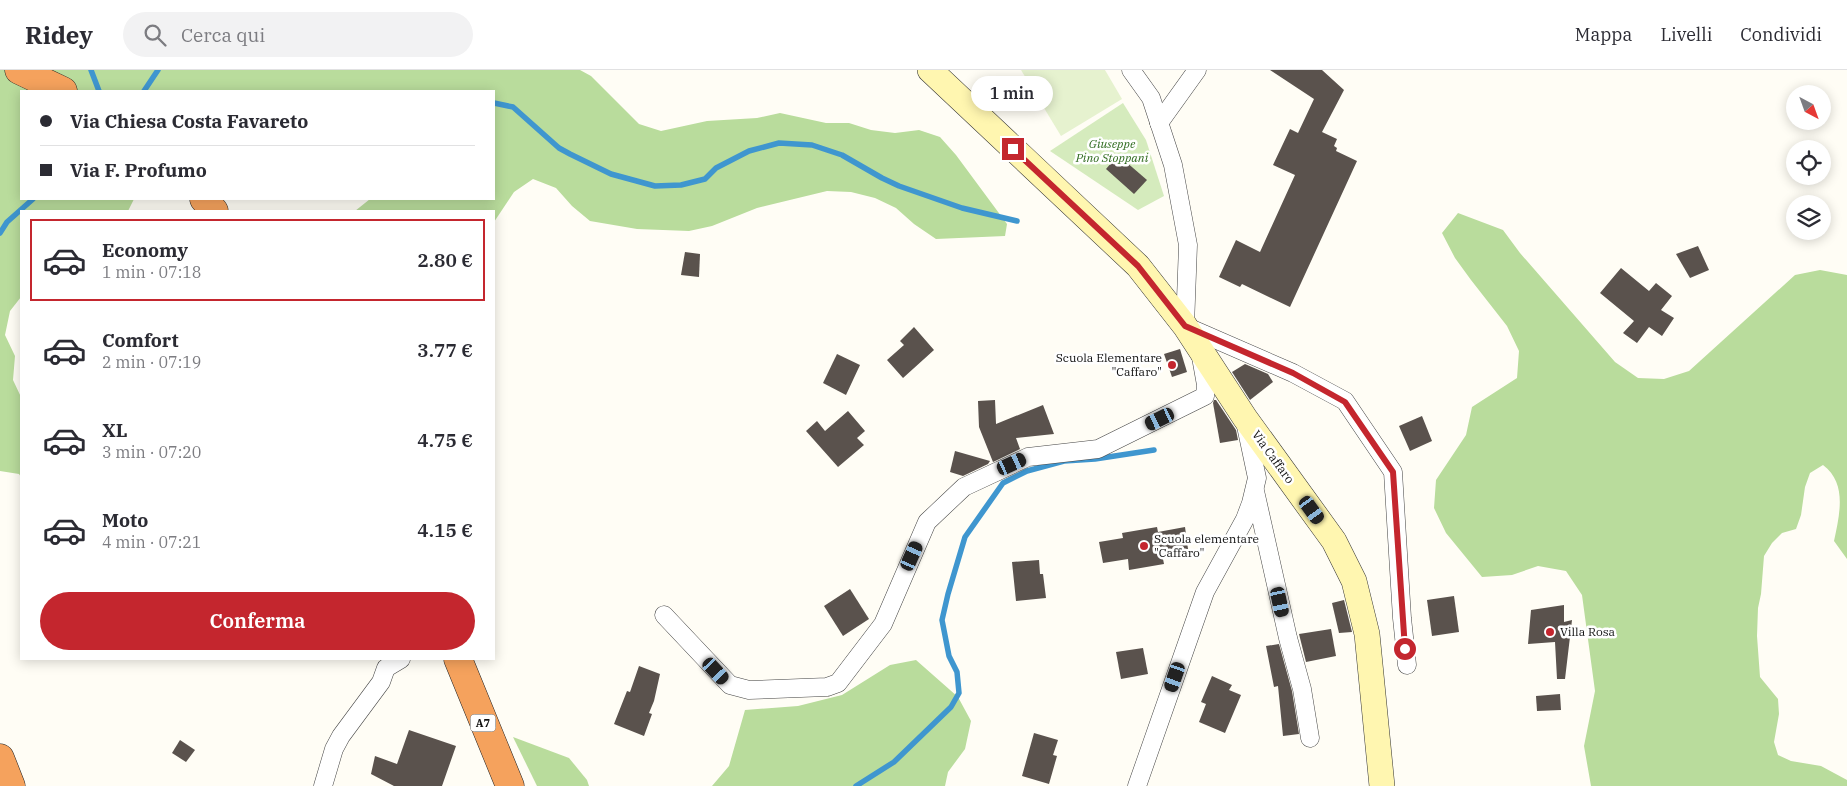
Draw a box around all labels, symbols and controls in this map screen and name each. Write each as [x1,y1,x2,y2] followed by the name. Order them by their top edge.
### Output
[123,12,473,57] search box
[25,19,93,51] text: Ridey
[141,21,169,49] icon: search
[181,23,265,47] text: Cerca qui
[1575,23,1632,46] text: Mappa
[1660,23,1712,46] text: Livelli
[1740,23,1822,46] text: Condividi
[972,77,1054,112] callout: 1 min
[990,83,1034,103] text: 1 min
[1786,85,1831,130] north arrow
[1786,85,1831,240] map controls
[70,109,308,133] text: Via Chiesa Costa Favareto
[1075,136,1149,165] park label: Giuseppe Pino Stoppani
[1002,138,1024,160] route end
[1786,140,1831,185] button: locate
[70,158,207,182] text: Via F. Profumo
[1786,195,1831,240] button: layers
[42,238,87,283] icon: car
[102,238,188,262] text: Economy
[417,248,473,272] text: 2.80 €
[102,262,201,282] text: 1 min · 07:18
[42,328,87,373] icon: car
[102,328,179,352] text: Comfort
[417,338,473,362] text: 3.77 €
[1056,350,1162,379] place label: Scuola Elementare "Caffaro"
[102,352,201,372] text: 2 min · 07:19
[1166,359,1178,371] marker: Scuola Elementare "Caffaro"
[1143,406,1176,432] car
[42,418,87,463] icon: car
[102,418,128,442] text: XL
[1249,427,1298,486] street label: Via Caffaro
[417,428,473,452] text: 4.75 €
[102,442,201,462] text: 3 min · 07:20
[995,451,1028,477] car
[1297,493,1326,527] car
[42,508,87,553] icon: car
[102,508,148,532] text: Moto
[417,518,473,542] text: 4.15 €
[1154,531,1259,560] place label: Scuola elementare "Caffaro"
[102,532,201,552] text: 4 min · 07:21
[899,539,924,573] car
[1138,540,1150,552] marker: Scuola elementare "Caffaro"
[1269,586,1290,618] car
[40,592,475,650] button: Conferma
[1560,624,1616,639] place label: Villa Rosa
[1544,626,1556,638] marker: Villa Rosa
[1394,638,1416,660] route start
[700,655,731,687] car
[1163,660,1186,694] car
[470,714,496,731] road number: A7

